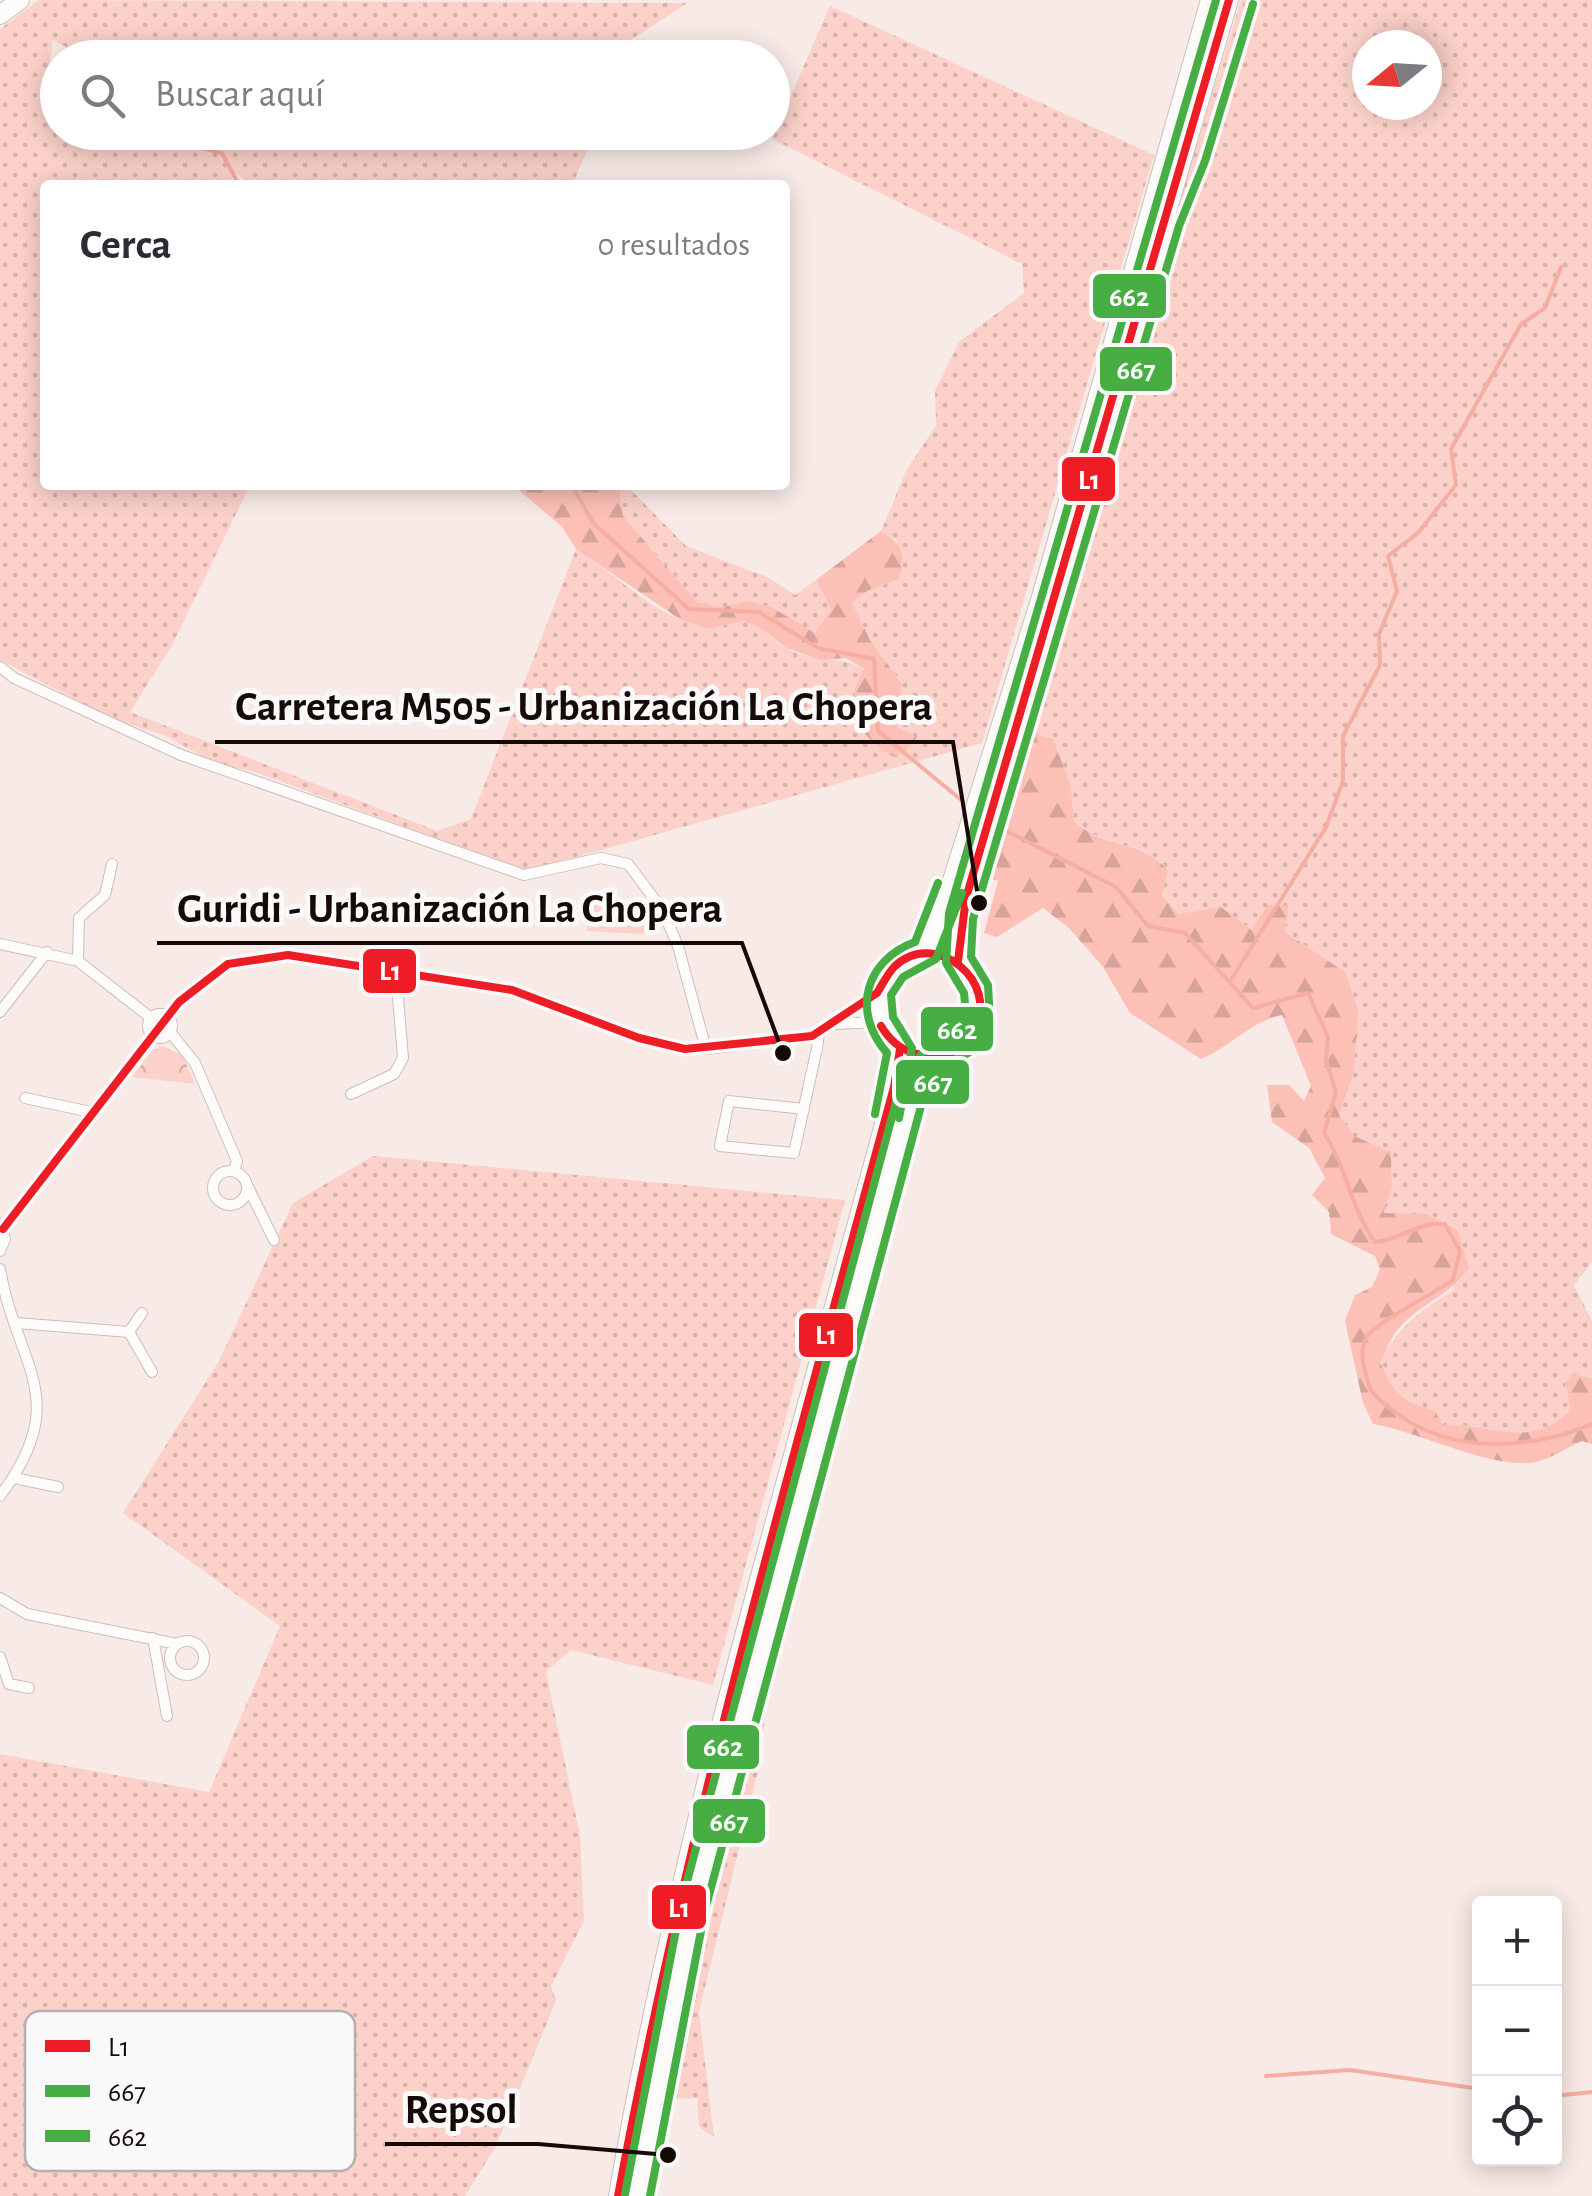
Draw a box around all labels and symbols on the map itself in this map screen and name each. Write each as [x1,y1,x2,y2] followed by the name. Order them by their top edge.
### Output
[1352,30,1442,120] north arrow
[1091,272,1168,320] line badge: 662
[1109,284,1149,312] text: 662
[1098,345,1174,393] line badge: 667
[1116,357,1156,385] text: 667
[1060,455,1117,503] line badge: L1
[1078,467,1100,495] text: L1
[215,670,953,742] callout: Carretera M505 - Urbanización La Chopera
[235,686,933,728] text: Carretera M505 - Urbanización La Chopera
[157,871,742,943] callout: Guridi - Urbanización La Chopera
[177,888,723,930] text: Guridi - Urbanización La Chopera
[361,947,418,995] line badge: L1
[379,958,401,986] text: L1
[919,1005,995,1053] line badge: 662
[937,1017,977,1045] text: 662
[894,1058,971,1106] line badge: 667
[913,1070,953,1098] text: 667
[797,1311,855,1359] line badge: L1
[815,1322,837,1350] text: L1
[685,1723,761,1771] line badge: 662
[703,1734,743,1762] text: 662
[691,1797,767,1845] line badge: 667
[709,1809,749,1837] text: 667
[650,1883,708,1931] line badge: L1
[668,1895,690,1923] text: L1
[25,2011,355,2171] legend
[108,2034,129,2062] text: L1
[385,2072,538,2144] callout: Repsol
[108,2079,146,2107] text: 667
[405,2089,517,2131] text: Repsol
[108,2124,147,2152] text: 662

